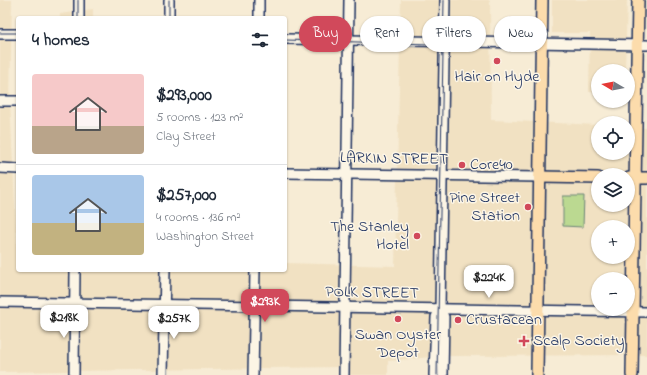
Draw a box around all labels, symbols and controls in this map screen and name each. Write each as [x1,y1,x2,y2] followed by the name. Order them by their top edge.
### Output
[299,16,352,52] chip: Buy
[360,16,414,52] chip: Rent
[422,16,486,52] chip: Filters
[494,16,547,52] chip: New
[32,28,90,53] text: 4 homes
[249,29,271,51] icon: filters
[492,56,502,66] marker: Hair on Hyde
[591,64,635,108] north arrow
[591,64,635,316] map controls
[455,65,540,89] place label: Hair on Hyde
[156,83,212,108] text: $293,000
[64,90,112,138] icon: home
[156,108,243,127] text: 5 rooms · 123 m²
[591,116,635,160] button: locate
[156,127,216,146] text: Clay Street
[340,146,448,172] street label: LARKIN STREET
[470,153,513,177] place label: Core40
[457,160,467,170] marker: Core40
[591,168,635,212] button: layers
[156,183,216,208] text: $257,000
[449,186,521,228] place label: Pine Street Station
[64,191,112,239] icon: home
[523,202,533,212] marker: Pine Street Station
[156,208,241,227] text: 4 rooms · 136 m²
[330,215,409,257] place label: The Stanley Hotel
[591,220,635,264] button: +
[156,227,254,246] text: Washington Street
[412,231,422,241] marker: The Stanley Hotel
[461,265,517,299] pin: $224K
[473,268,505,287] text: $224K
[591,272,635,316] button: −
[325,280,419,306] street label: POLK STREET
[237,289,293,323] pin: $293K
[250,292,280,311] text: $293K
[36,305,92,339] pin: $218K
[146,306,202,340] pin: $257K
[49,308,79,327] text: $218K
[466,308,542,332] place label: Crustacean
[157,309,191,328] text: $257K
[393,314,403,324] marker: Swan Oyster Depot
[453,315,463,325] marker: Crustacean
[355,323,441,365] place label: Swan Oyster Depot
[533,329,625,353] place label: Scalp Society
[518,335,530,347] marker: Scalp Society

